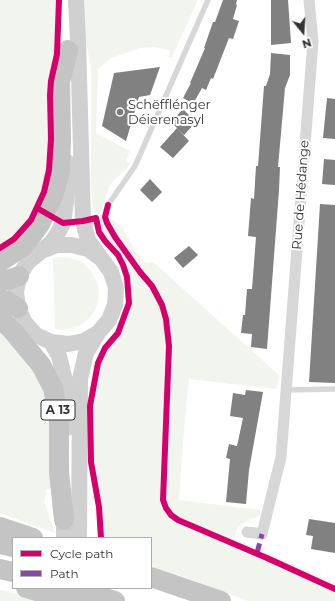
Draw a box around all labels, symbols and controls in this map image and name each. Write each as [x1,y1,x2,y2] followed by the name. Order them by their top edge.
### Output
[283,12,323,52] north arrow
[300,35,313,51] text: N
[128,97,211,128] place label: Schëfflénger Déierenasyl
[115,107,125,117] marker: Schëfflénger Déierenasyl
[289,140,313,250] street label: Rue de Hédange
[41,400,75,420] road number: A 13
[12,537,152,589] legend
[50,546,113,561] text: Cycle path
[50,566,79,581] text: Path

